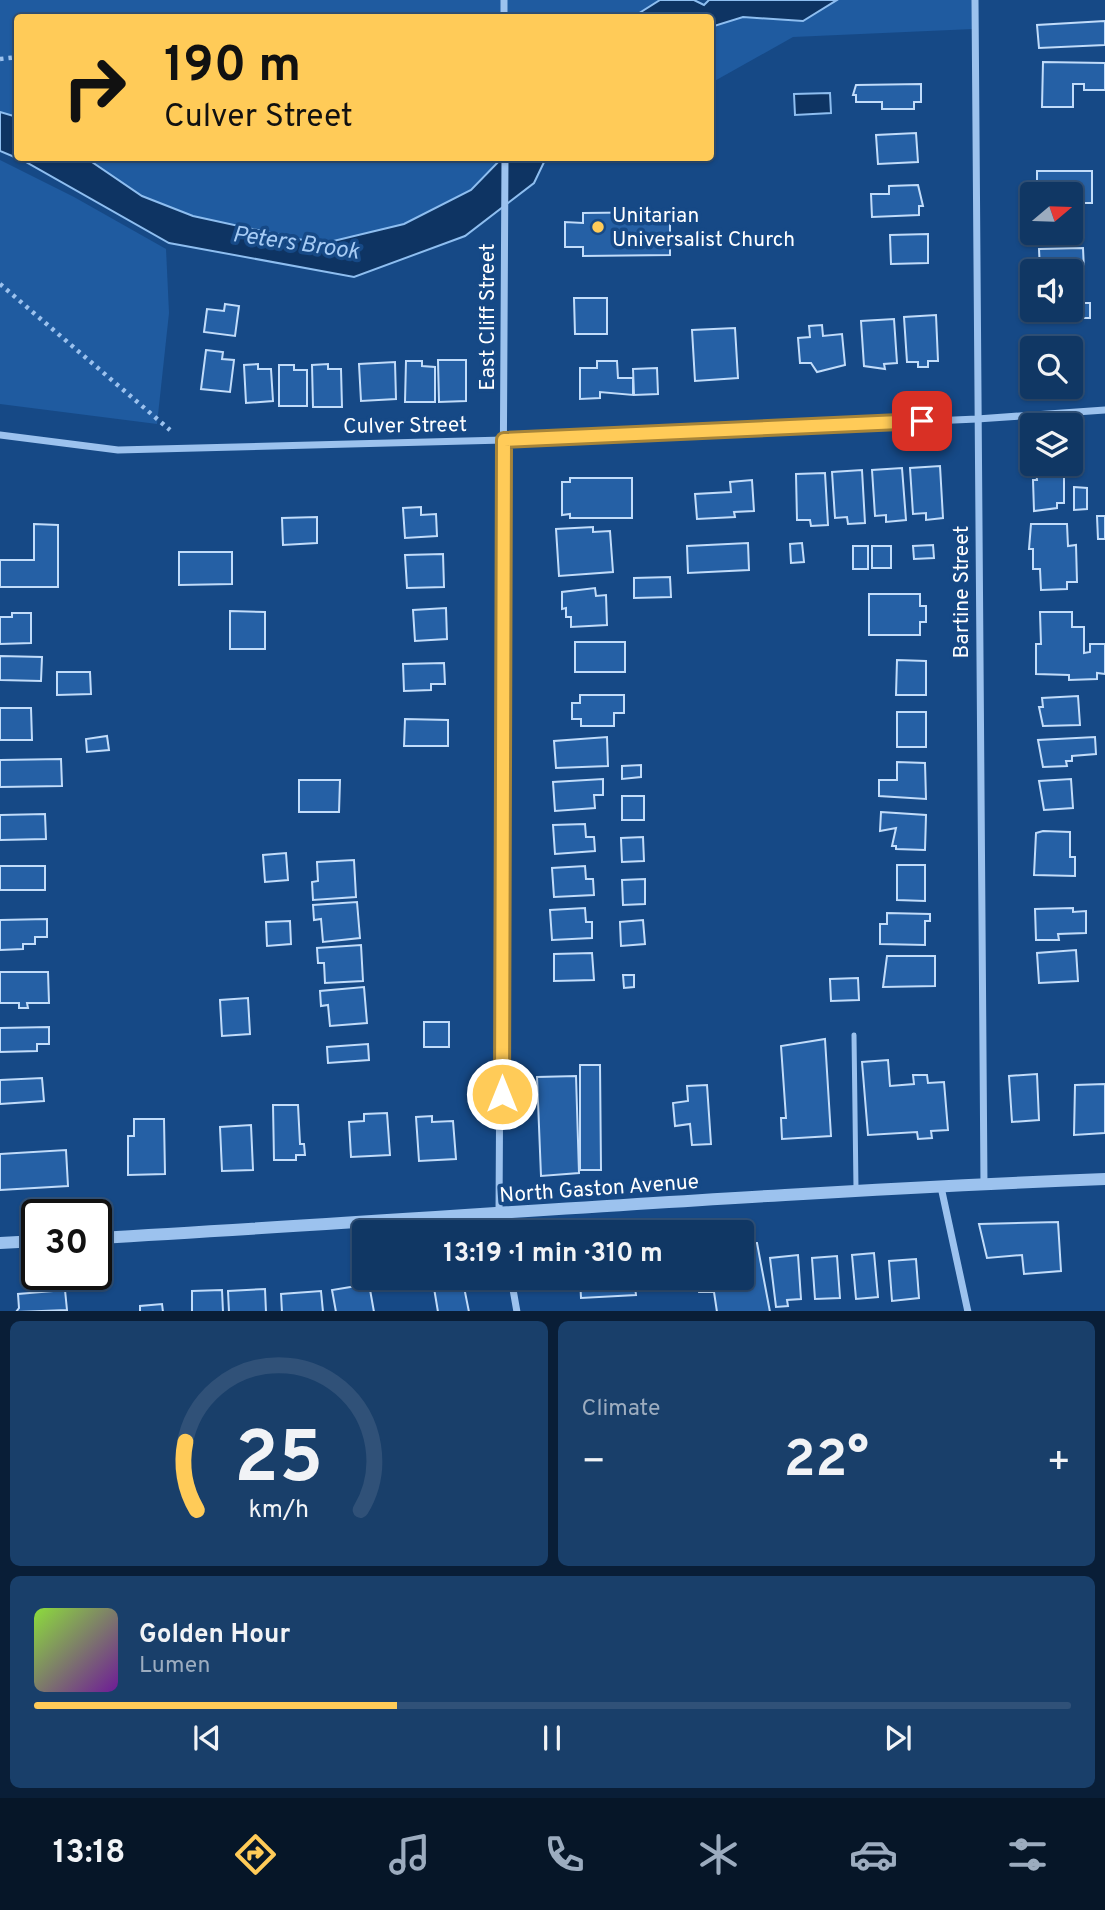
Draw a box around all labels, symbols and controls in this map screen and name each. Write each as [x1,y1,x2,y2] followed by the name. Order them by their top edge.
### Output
[164,37,301,99] text: 190 m
[49,42,140,133] icon: right
[164,98,353,138] text: Culver Street
[1020,182,1083,245] north arrow
[1020,182,1083,476] map controls
[612,203,795,254] place label: Unitarian Universalist Church
[590,219,606,235] marker: Unitarian Universalist Church
[230,221,361,268] water label: Peters Brook
[475,243,502,391] street label: East Cliff Street
[1020,259,1083,322] button: sound
[1020,336,1083,399] button: search
[892,391,952,451] pin
[903,402,941,440] icon: arrive
[343,412,467,441] street label: Culver Street
[1020,413,1083,476] button: layers
[949,526,976,658] street label: Bartine Street
[465,1057,539,1131] position arrow
[498,1169,700,1210] street label: North Gaston Avenue
[21,1199,112,1290] speed limit sign: 30
[443,1238,663,1271] text: 13:19 · 1 min · 310 m
[582,1395,660,1424] text: Climate
[234,1416,323,1508] text: 25
[784,1429,869,1495] text: 22°
[582,1439,606,1488] text: −
[1046,1439,1071,1488] text: +
[248,1494,309,1526] text: km/h
[139,1619,290,1652] text: Golden Hour
[139,1652,210,1681] text: Lumen
[188,1719,226,1757] icon: previous
[533,1719,571,1757] icon: pause
[879,1719,917,1757] icon: next
[231,1830,280,1879] icon: directions
[385,1830,434,1879] icon: music
[540,1830,589,1879] icon: phone
[694,1830,743,1879] icon: climate
[849,1830,898,1879] icon: car
[1003,1830,1052,1879] icon: filters
[53,1834,125,1874] text: 13:18

